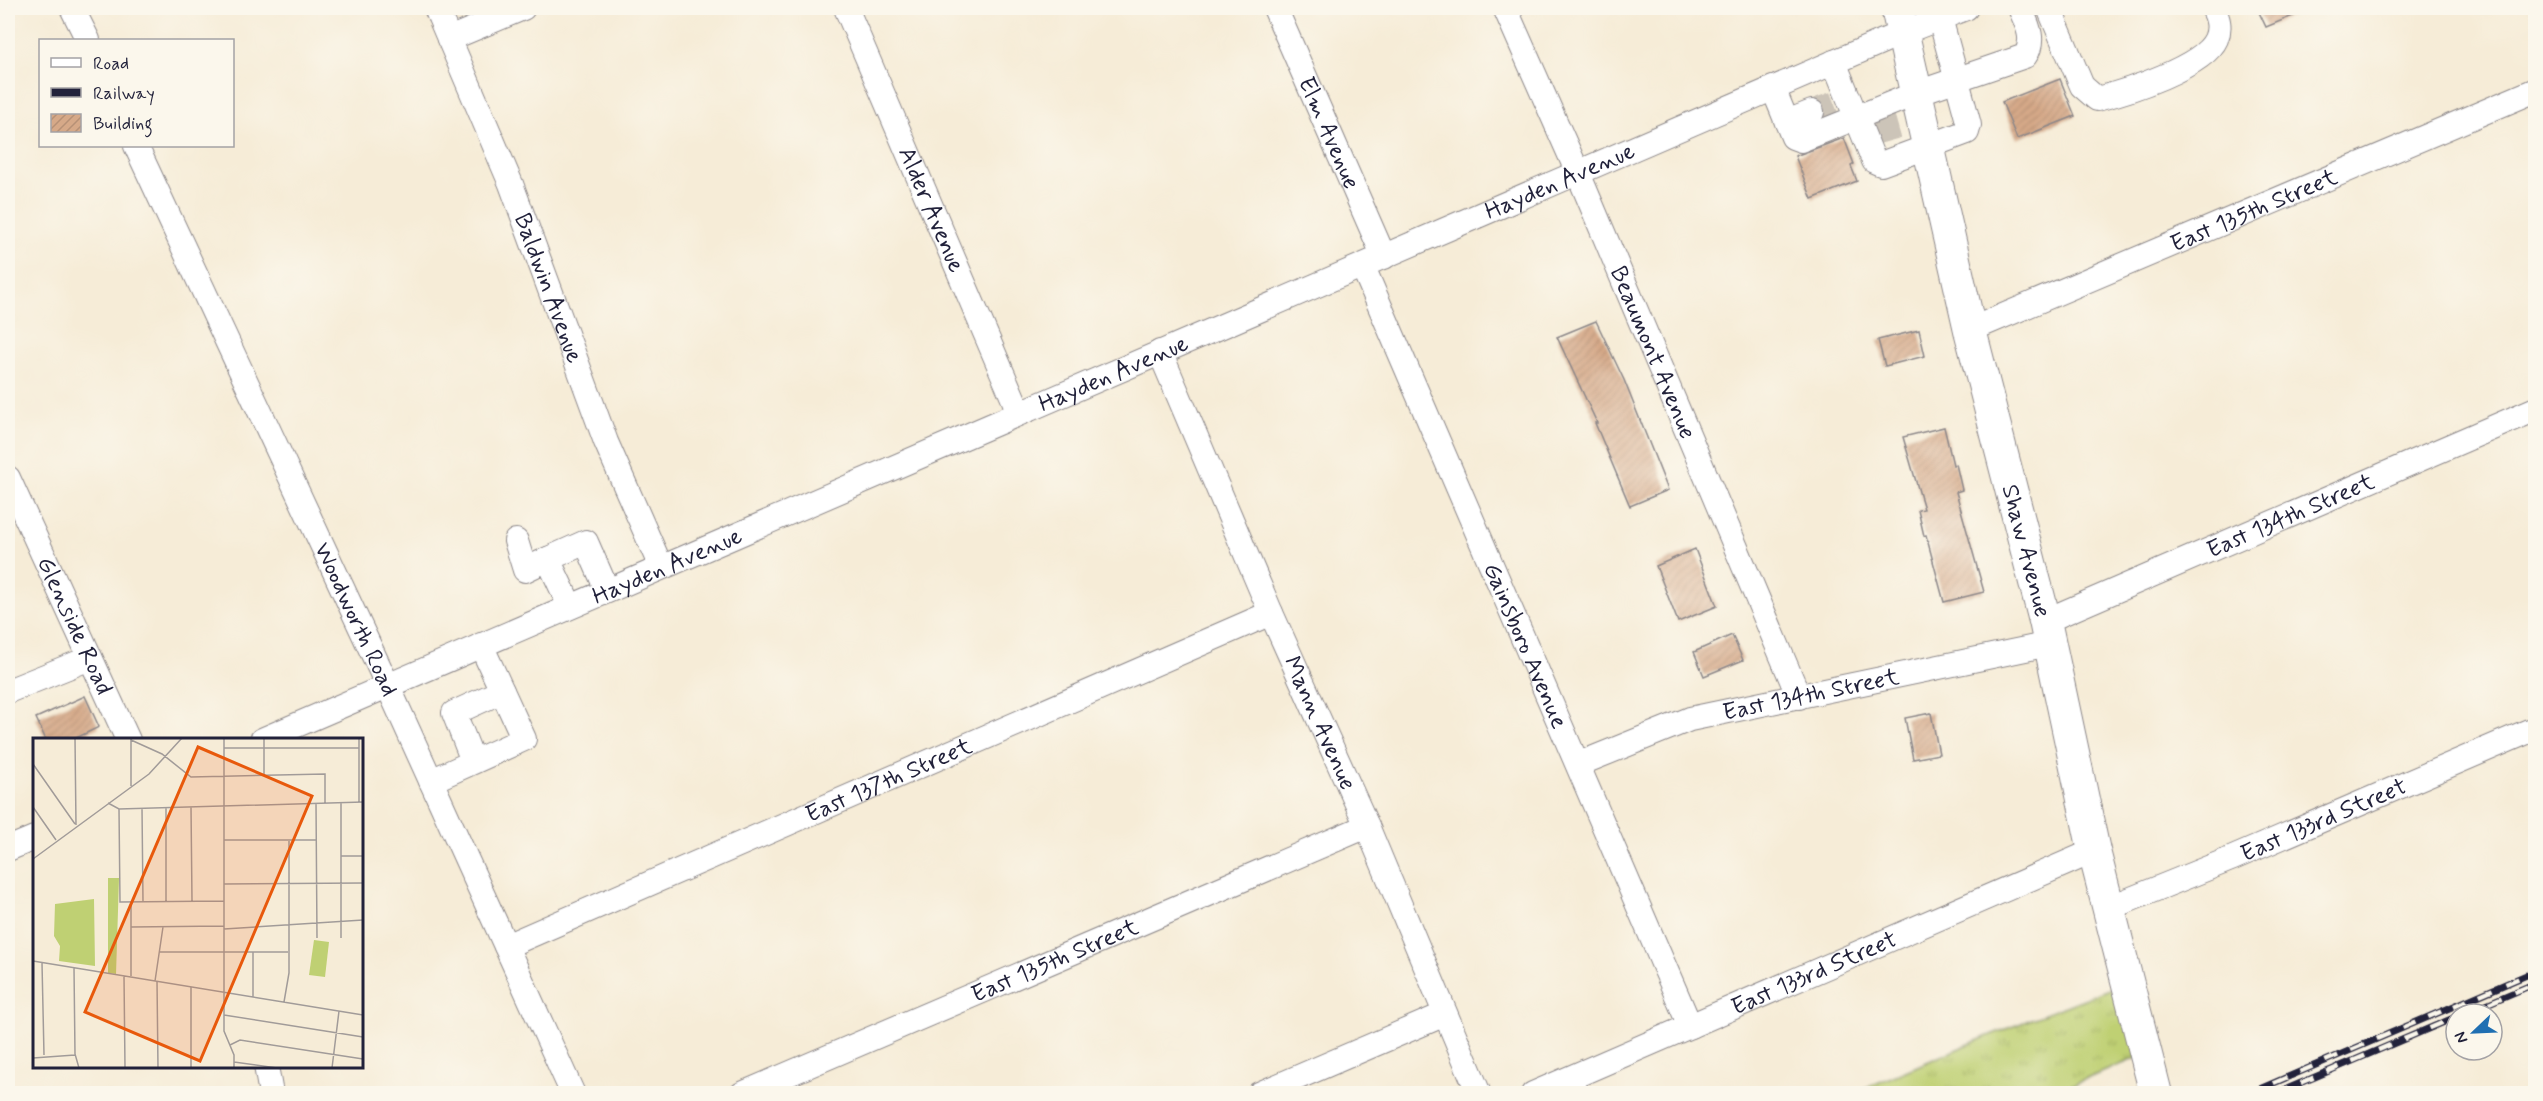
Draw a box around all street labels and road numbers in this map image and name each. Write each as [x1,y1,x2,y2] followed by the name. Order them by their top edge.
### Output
[1290,72,1366,194] street label: Elm Avenue
[1480,136,1640,228] street label: Hayden Avenue
[890,142,971,277] street label: Alder Avenue
[2166,162,2342,260] street label: East 135th Street
[506,209,590,368] street label: Baldwin Avenue
[1602,262,1702,444] street label: Beaumont Avenue
[1034,328,1194,420] street label: Hayden Avenue
[2202,467,2379,566] street label: East 134th Street
[1993,481,2057,621] street label: Shaw Avenue
[588,521,747,613] street label: Hayden Avenue
[306,538,405,702] street label: Woodworth Road
[29,552,119,700] street label: Glenside Road
[1475,558,1574,734] street label: Gainsboro Avenue
[1275,651,1363,795] street label: Mann Avenue
[1720,662,1902,729] street label: East 134th Street
[801,731,977,831] street label: East 137th Street
[2236,771,2412,870] street label: East 133rd Street
[967,912,1143,1011] street label: East 135th Street
[1727,924,1902,1023] street label: East 133rd Street

